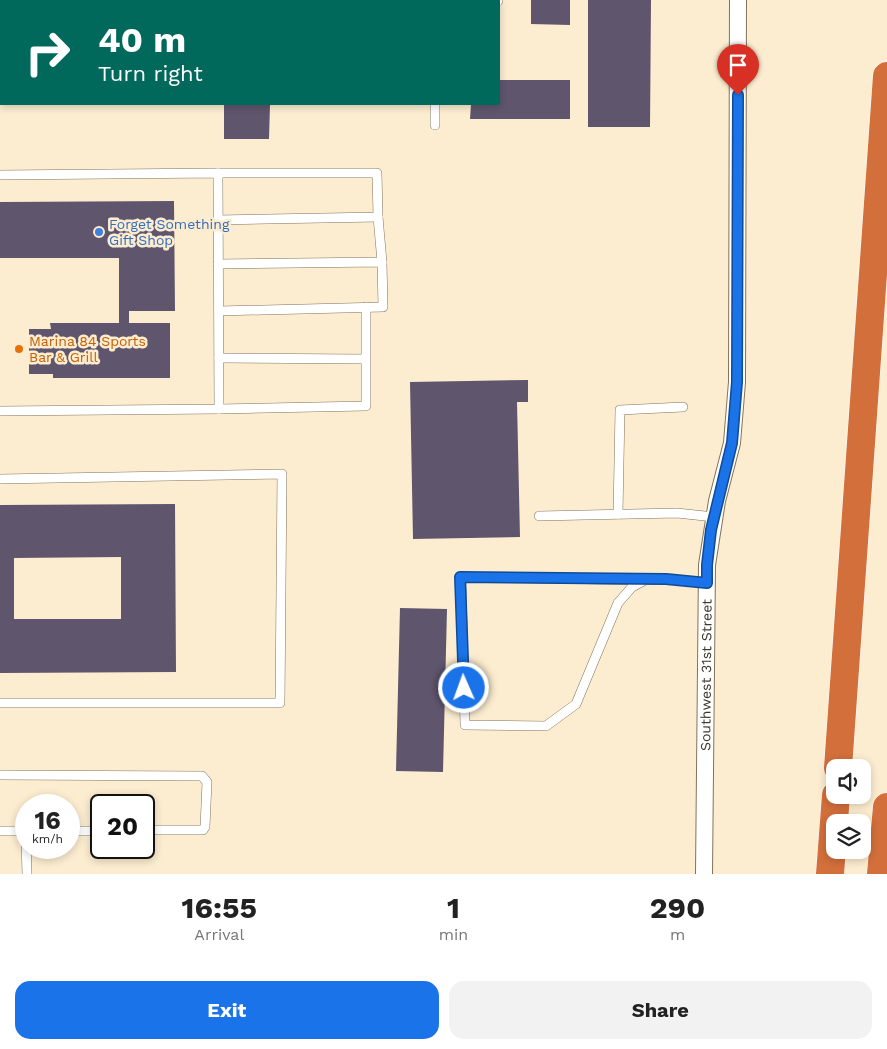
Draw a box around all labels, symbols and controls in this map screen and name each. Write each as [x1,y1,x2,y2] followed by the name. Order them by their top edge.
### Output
[98,19,186,61] text: 40 m
[15,20,80,85] icon: right
[717,44,759,95] pin
[724,51,752,79] icon: arrive
[98,61,203,86] text: Turn right
[109,216,230,248] place label: Forget Something Gift Shop
[93,226,105,238] marker: Forget Something Gift Shop
[29,333,146,365] place label: Marina 84 Sports Bar & Grill
[13,343,25,355] marker: Marina 84 Sports Bar & Grill
[697,599,715,751] street label: Southwest 31st Street
[437,661,489,713] position arrow
[826,759,871,859] map controls
[826,759,871,804] button: sound
[90,794,155,859] speed limit sign: 20
[34,806,61,835] text: 16
[826,814,871,859] button: layers
[32,832,63,846] text: km/h
[182,890,257,925] text: 16:55
[447,890,460,925] text: 1
[650,890,705,925] text: 290
[194,925,244,944] text: Arrival
[439,925,468,944] text: min
[670,925,685,944] text: m
[15,981,439,1039] button: Exit
[449,981,872,1039] button: Share

